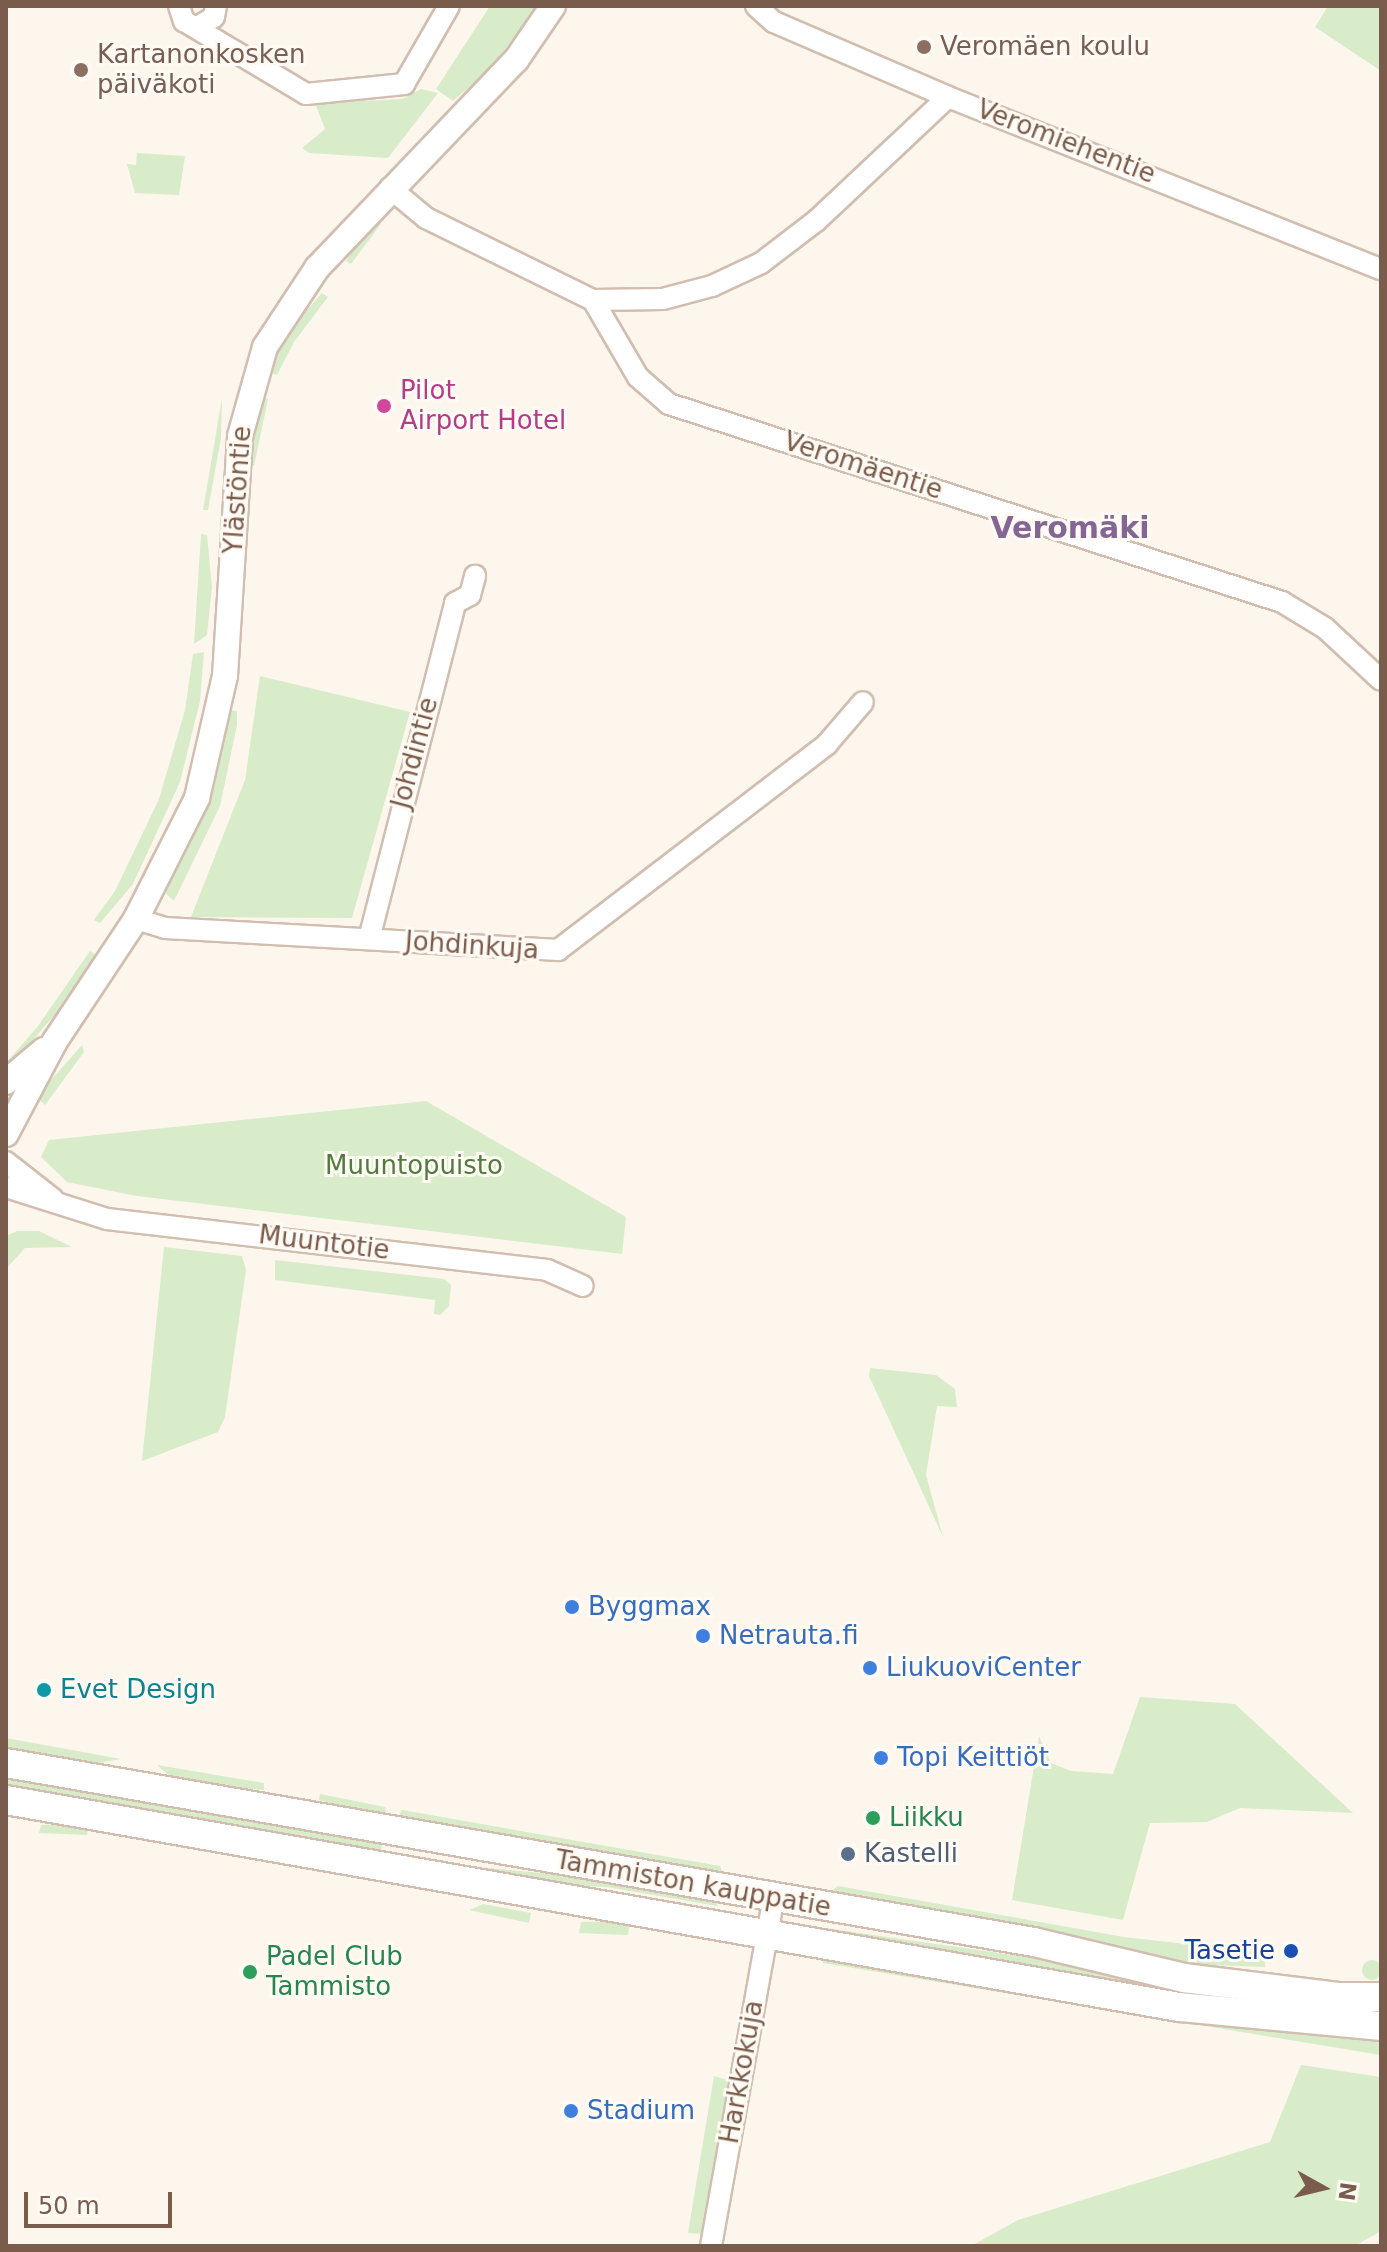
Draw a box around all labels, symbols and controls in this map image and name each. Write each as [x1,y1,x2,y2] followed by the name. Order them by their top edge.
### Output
[940,31,1150,63] place label: Veromäen koulu
[915,38,933,56] marker: Veromäen koulu
[97,39,305,100] place label: Kartanonkosken päiväkoti
[72,61,90,79] marker: Kartanonkosken päiväkoti
[972,94,1160,190] street label: Veromiehentie
[400,375,566,436] place label: Pilot Airport Hotel
[375,397,393,415] marker: Pilot Airport Hotel
[218,425,258,555] street label: Ylästöntie
[780,426,946,506] street label: Veromäentie
[990,510,1150,546] district label: Veromäki
[385,694,445,812] street label: Johdintie
[404,926,540,966] street label: Johdinkuja
[325,1150,503,1182] park label: Muuntopuisto
[257,1220,391,1266] street label: Muuntotie
[588,1591,711,1623] place label: Byggmax
[563,1598,581,1616] marker: Byggmax
[719,1620,859,1652] place label: Netrauta.fi
[694,1627,712,1645] marker: Netrauta.fi
[886,1652,1081,1684] place label: LiukuoviCenter
[861,1659,879,1677] marker: LiukuoviCenter
[60,1674,216,1706] place label: Evet Design
[35,1681,53,1699] marker: Evet Design
[897,1742,1049,1774] place label: Topi Keittiöt
[872,1749,890,1767] marker: Topi Keittiöt
[889,1802,964,1834] place label: Liikku
[864,1809,882,1827] marker: Liikku
[864,1838,958,1870] place label: Kastelli
[553,1844,833,1924] street label: Tammiston kauppatie
[839,1845,857,1863] marker: Kastelli
[1185,1935,1275,1967] place label: Tasetie
[266,1941,403,2002] place label: Padel Club Tammisto
[1282,1942,1300,1960] marker: Tasetie
[241,1963,259,1981] marker: Padel Club Tammisto
[714,1998,770,2146] street label: Harkkokuja
[587,2095,695,2127] place label: Stadium
[562,2102,580,2120] marker: Stadium
[1283,2148,1363,2228] north arrow
[28,2176,176,2226] scale bar
[1334,2181,1361,2202] text: N
[38,2192,100,2220] text: 50 m

